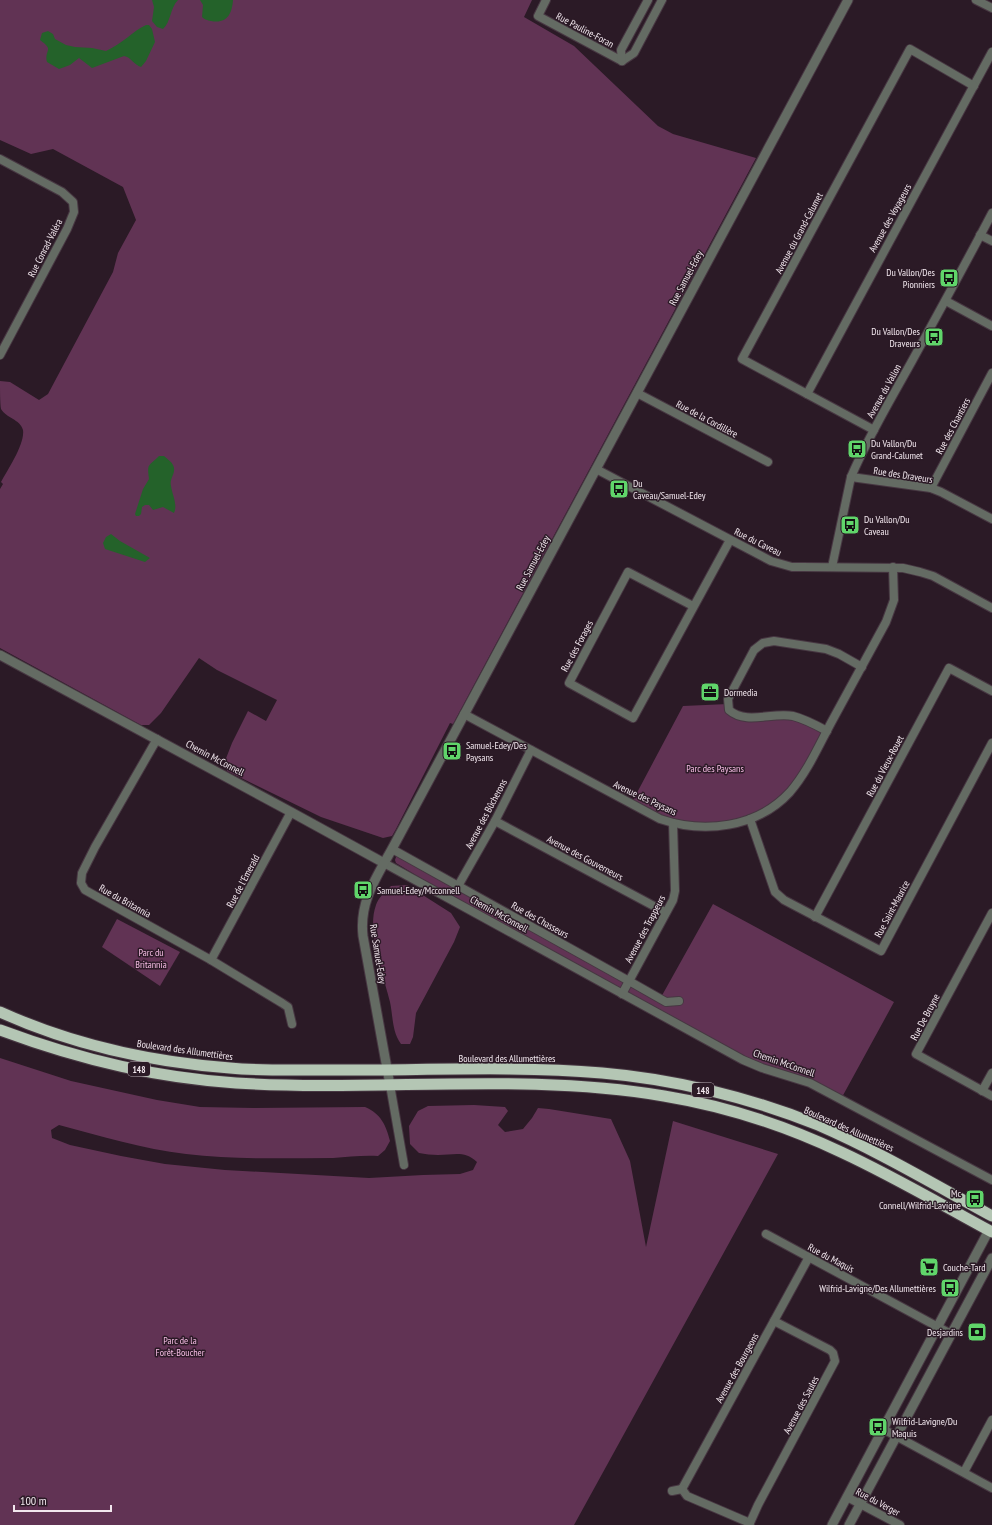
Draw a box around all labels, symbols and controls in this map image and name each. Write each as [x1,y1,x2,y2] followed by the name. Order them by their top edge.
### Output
[554,9,616,51] street label: Rue Pauline-Foran
[866,181,914,254] street label: Avenue des Voyageurs
[772,190,826,276] street label: Avenue du Grand-Calumet
[25,217,65,279] street label: Rue Conrad-Valéra
[666,248,706,308] street label: Rue Samuel-Edey
[886,266,936,291] place label: Du Vallon/Des Pionniers
[938,267,960,289] bus stop icon: Du Vallon/Des Pionniers
[871,325,921,350] place label: Du Vallon/Des Draveurs
[923,326,945,348] bus stop icon: Du Vallon/Des Draveurs
[864,362,904,420] street label: Avenue du Vallon
[933,395,974,456] street label: Rue des Chantiers
[674,397,740,441] street label: Rue de la Cordillère
[871,437,923,462] place label: Du Vallon/Du Grand-Calumet
[846,438,868,460] bus stop icon: Du Vallon/Du Grand-Calumet
[872,464,934,486] street label: Rue des Draveurs
[633,477,706,502] place label: Du Caveau/Samuel-Edey
[608,478,630,500] bus stop icon: Du Caveau/Samuel-Edey
[864,513,910,538] place label: Du Vallon/Du Caveau
[839,514,861,536] bus stop icon: Du Vallon/Du Caveau
[732,525,784,559] street label: Rue du Caveau
[513,533,553,593] street label: Rue Samuel-Edey
[558,618,596,674] street label: Rue des Forages
[699,681,721,703] office icon: Dormedia
[724,686,757,699] place label: Dormedia
[863,733,907,799] street label: Rue du Vieux-Rouet
[184,737,247,779] street label: Chemin McConnell
[466,739,527,764] place label: Samuel-Edey/Des Paysans
[441,740,463,762] bus stop icon: Samuel-Edey/Des Paysans
[686,762,744,775] park label: Parc des Paysans
[462,776,510,851] street label: Avenue des Bûcherons
[611,778,679,819] street label: Avenue des Paysans
[545,832,626,884] street label: Avenue des Gouverneurs
[224,852,262,910] street label: Rue de l'Emerald
[872,878,912,940] street label: Rue Saint-Maurice
[352,879,374,901] bus stop icon: Samuel-Edey/Mcconnell
[97,881,153,921] street label: Rue du Britannia
[377,884,460,897] place label: Samuel-Edey/Mcconnell
[622,892,669,965] street label: Avenue des Trappeurs
[468,893,531,936] street label: Chemin McConnell
[509,899,572,941] street label: Rue des Chasseurs
[367,923,389,985] street label: Rue Samuel-Edey
[135,946,167,971] park label: Parc du Britannia
[907,991,943,1043] street label: Rue De Bruyne
[136,1037,234,1063] street label: Boulevard des Allumettières
[751,1046,817,1080] street label: Chemin McConnell
[459,1052,556,1065] street label: Boulevard des Allumettières
[128,1062,150,1076] road number: 148
[692,1083,714,1097] road number: 148
[802,1103,896,1155] street label: Boulevard des Allumettières
[879,1187,961,1212] place label: Mc Connell/Wilfrid-Lavigne
[964,1188,986,1210] bus stop icon: Mc Connell/Wilfrid-Lavigne
[806,1240,857,1276] street label: Rue du Maquis
[918,1256,940,1278] supermarket icon: Couche-Tard
[943,1261,985,1274] place label: Couche-Tard
[939,1277,961,1299] bus stop icon: Wilfrid-Lavigne/Des Allumettières
[819,1282,937,1295] place label: Wilfrid-Lavigne/Des Allumettières
[966,1321,988,1343] bank icon: Desjardins
[927,1326,964,1339] place label: Desjardins
[712,1330,762,1405] street label: Avenue des Bourgeons
[156,1334,205,1359] park label: Parc de la Forêt-Boucher
[780,1373,822,1436] street label: Avenue des Saules
[892,1415,957,1440] place label: Wilfrid-Lavigne/Du Maquis
[867,1416,889,1438] bus stop icon: Wilfrid-Lavigne/Du Maquis
[854,1485,903,1519] street label: Rue du Verger
[14,1487,111,1513] scale bar
[20,1493,47,1508] text: 100 m

